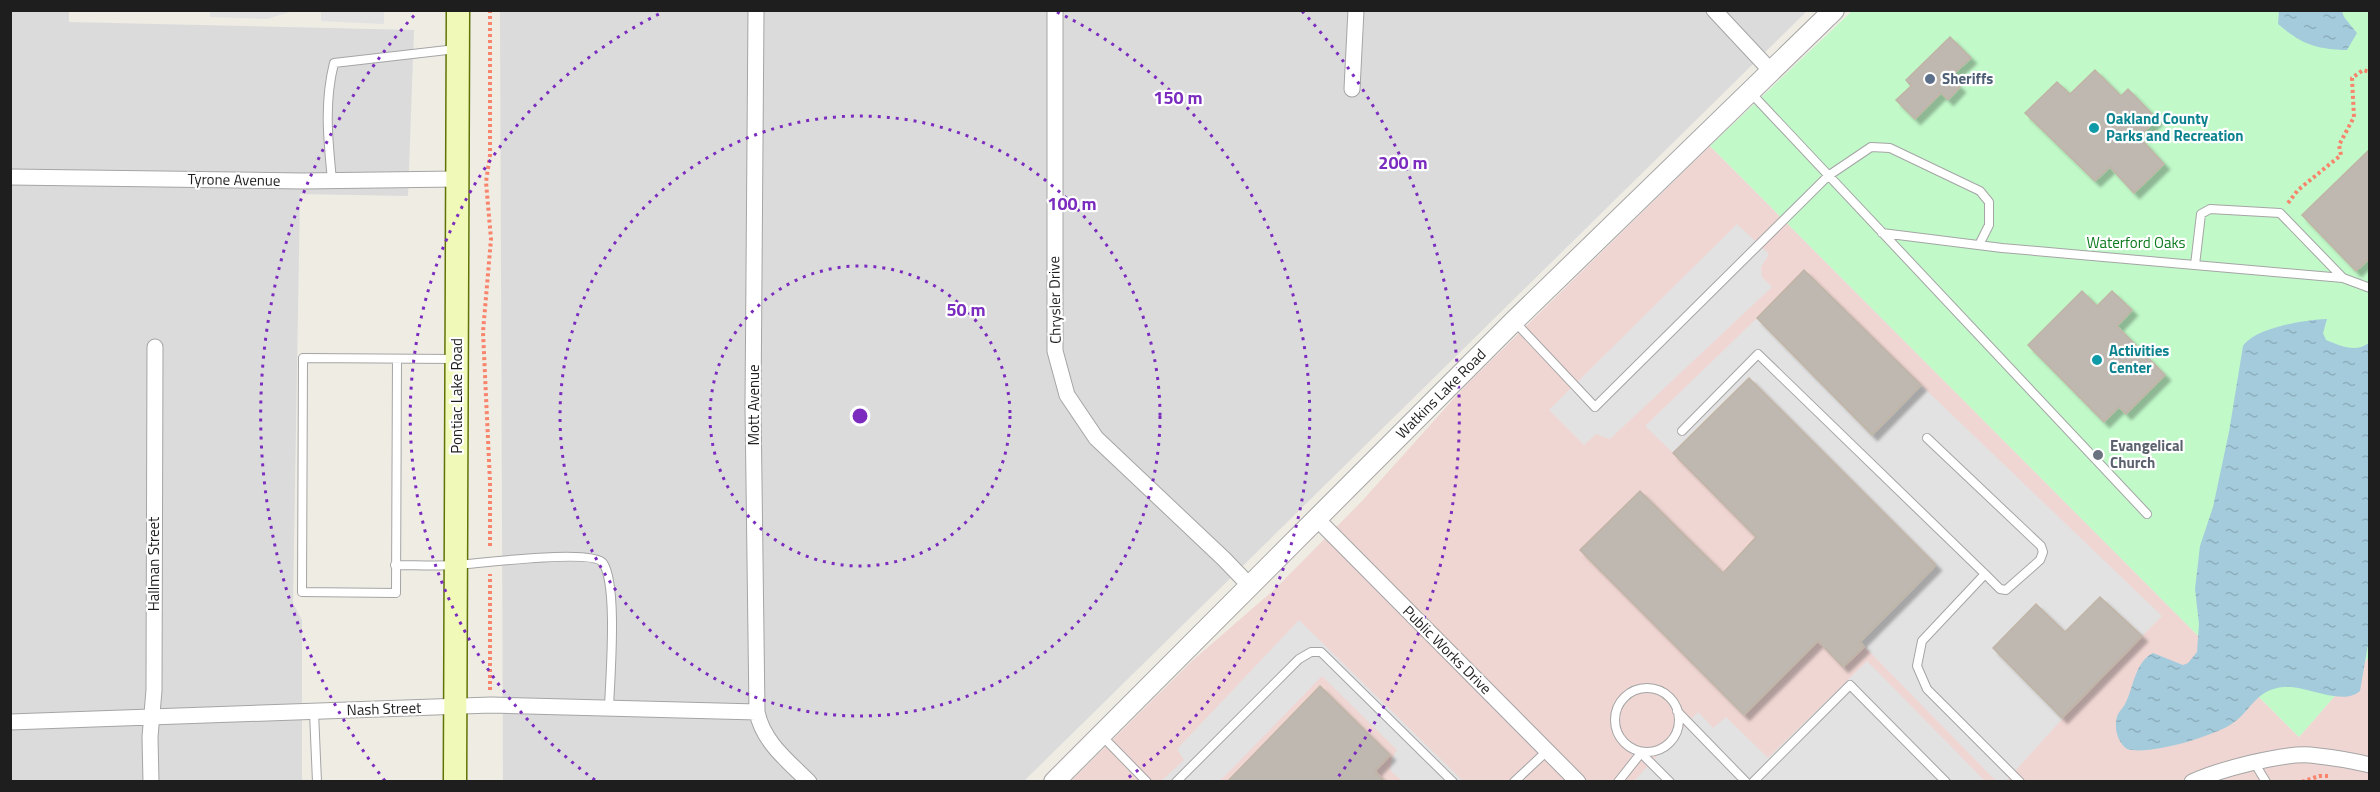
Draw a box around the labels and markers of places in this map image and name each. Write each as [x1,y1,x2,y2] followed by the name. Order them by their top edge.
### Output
[1942,67,1993,90] place label: Sheriffs
[1923,72,1937,86] marker: Sheriffs
[2106,107,2244,147] place label: Oakland County Parks and Recreation
[2087,121,2101,135] marker: Oakland County Parks and Recreation
[2109,339,2169,379] place label: Activities Center
[2090,353,2104,367] marker: Activities Center
[850,406,870,426] centre of rings
[2110,434,2184,474] place label: Evangelical Church
[2091,448,2105,462] marker: Evangelical Church

